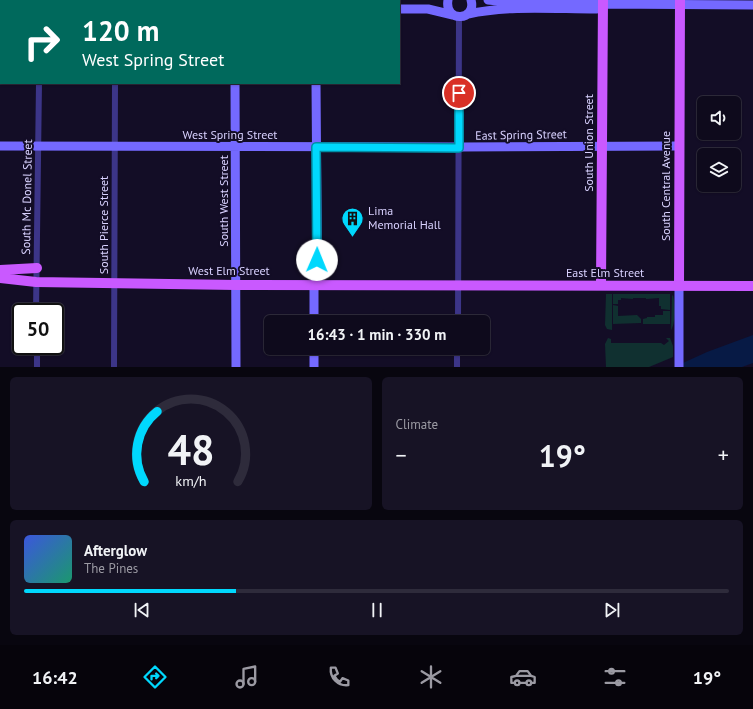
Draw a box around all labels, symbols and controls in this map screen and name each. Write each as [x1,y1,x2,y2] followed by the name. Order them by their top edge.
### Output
[82,12,159,49] text: 120 m
[16,16,68,68] icon: right
[82,48,224,71] text: West Spring Street
[442,76,476,110] pin
[448,82,470,104] icon: arrive
[581,94,596,192] street label: South Union Street
[697,96,741,192] map controls
[697,96,741,140] button: sound
[475,126,567,143] street label: East Spring Street
[183,127,277,142] street label: West Spring Street
[658,131,673,241] street label: South Central Avenue
[18,139,35,255] street label: South Mc Donel Street
[697,148,741,192] button: layers
[216,155,231,247] street label: South West Street
[96,176,111,274] street label: South Pierce Street
[368,203,441,232] place label: Lima Memorial Hall
[339,205,365,238] building icon: Lima Memorial Hall
[296,239,338,281] position arrow
[188,263,270,278] street label: West Elm Street
[566,265,644,280] street label: East Elm Street
[12,303,64,355] speed limit sign: 50
[308,325,446,344] text: 16:43 · 1 min · 330 m
[396,416,438,433] text: Climate
[167,422,214,475] text: 48
[539,436,586,475] text: 19°
[396,441,407,469] text: −
[718,441,729,469] text: +
[175,470,206,489] text: km/h
[84,541,147,560] text: Afterglow
[84,560,138,577] text: The Pines
[131,599,153,621] icon: previous
[366,599,388,621] icon: pause
[601,599,623,621] icon: next
[141,663,169,691] icon: directions
[233,663,261,691] icon: music
[325,663,353,691] icon: phone
[417,663,445,691] icon: climate
[509,663,537,691] icon: car
[601,663,629,691] icon: filters
[32,666,78,689] text: 16:42
[693,666,721,689] text: 19°

